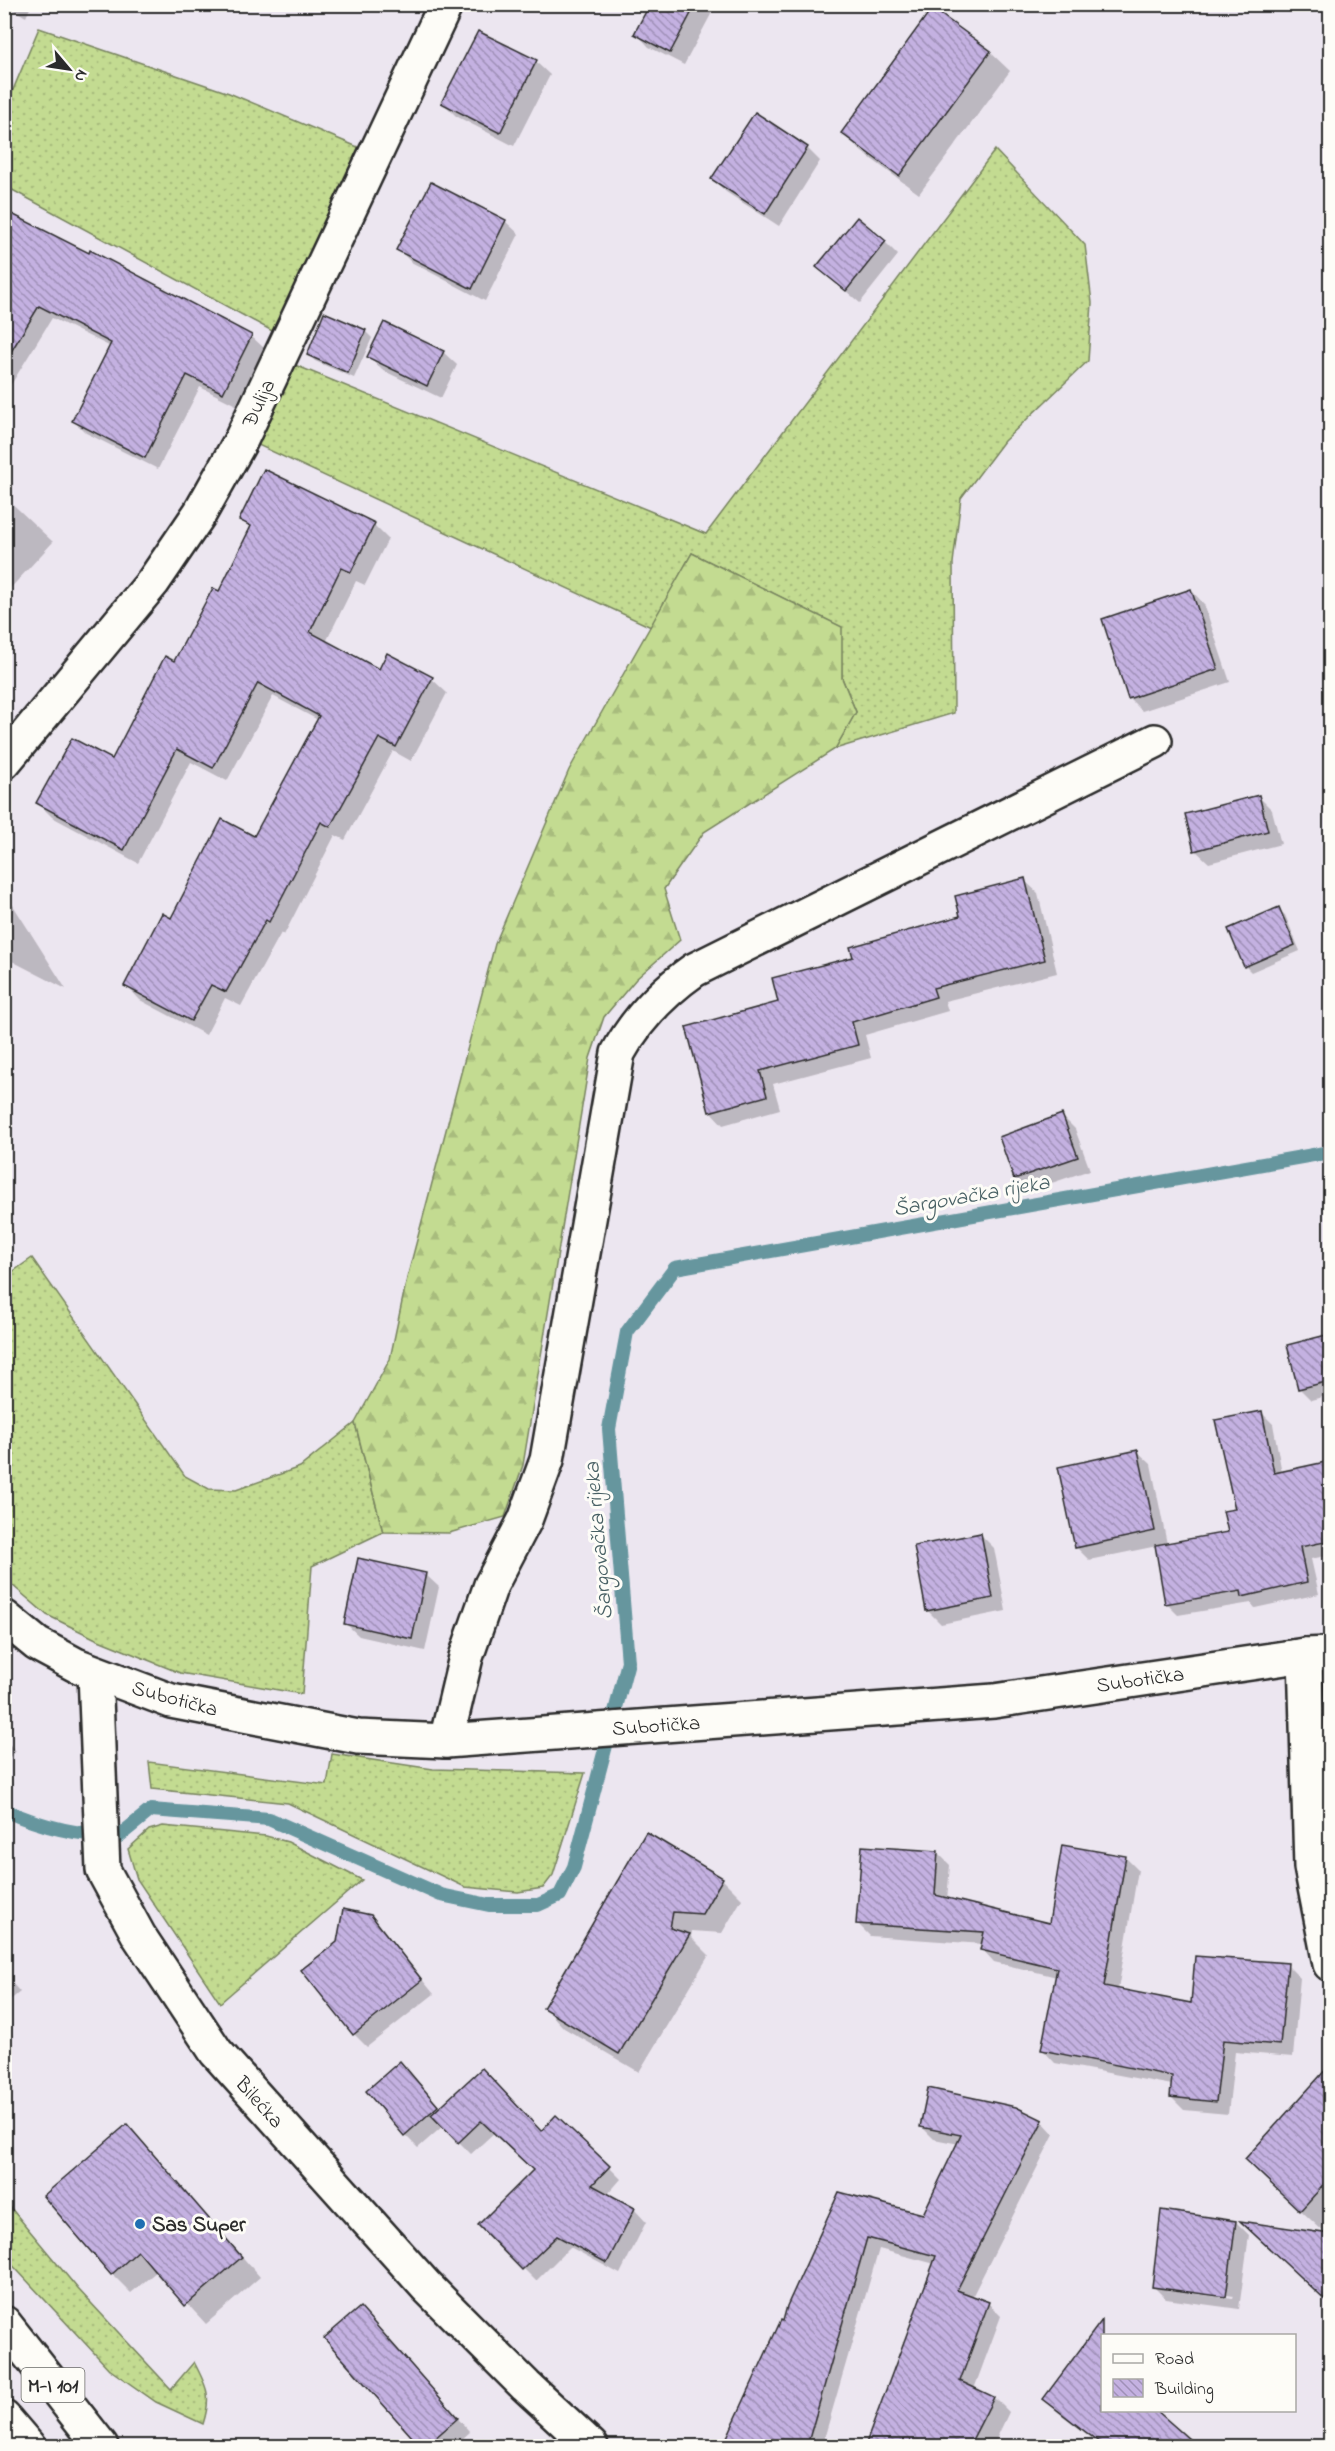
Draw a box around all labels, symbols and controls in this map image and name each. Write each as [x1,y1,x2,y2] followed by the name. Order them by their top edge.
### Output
[39,39,99,99] north arrow
[67,65,93,86] text: N
[235,375,284,434] street label: Đulija
[891,1167,1053,1226] water label: Šargovačka rijeka
[577,1460,623,1621] water label: Šargovačka rijeka
[1095,1660,1186,1702] street label: Subotička
[128,1674,221,1726] street label: Subotička
[611,1709,701,1745] street label: Subotička
[226,2070,290,2136] street label: Bilećka
[152,2211,246,2241] place label: Sas Super
[133,2217,147,2231] marker: Sas Super
[1101,2334,1296,2412] legend
[1155,2347,1194,2373] text: Road
[22,2368,84,2402] road number: M-I 101
[1154,2377,1214,2404] text: Building

